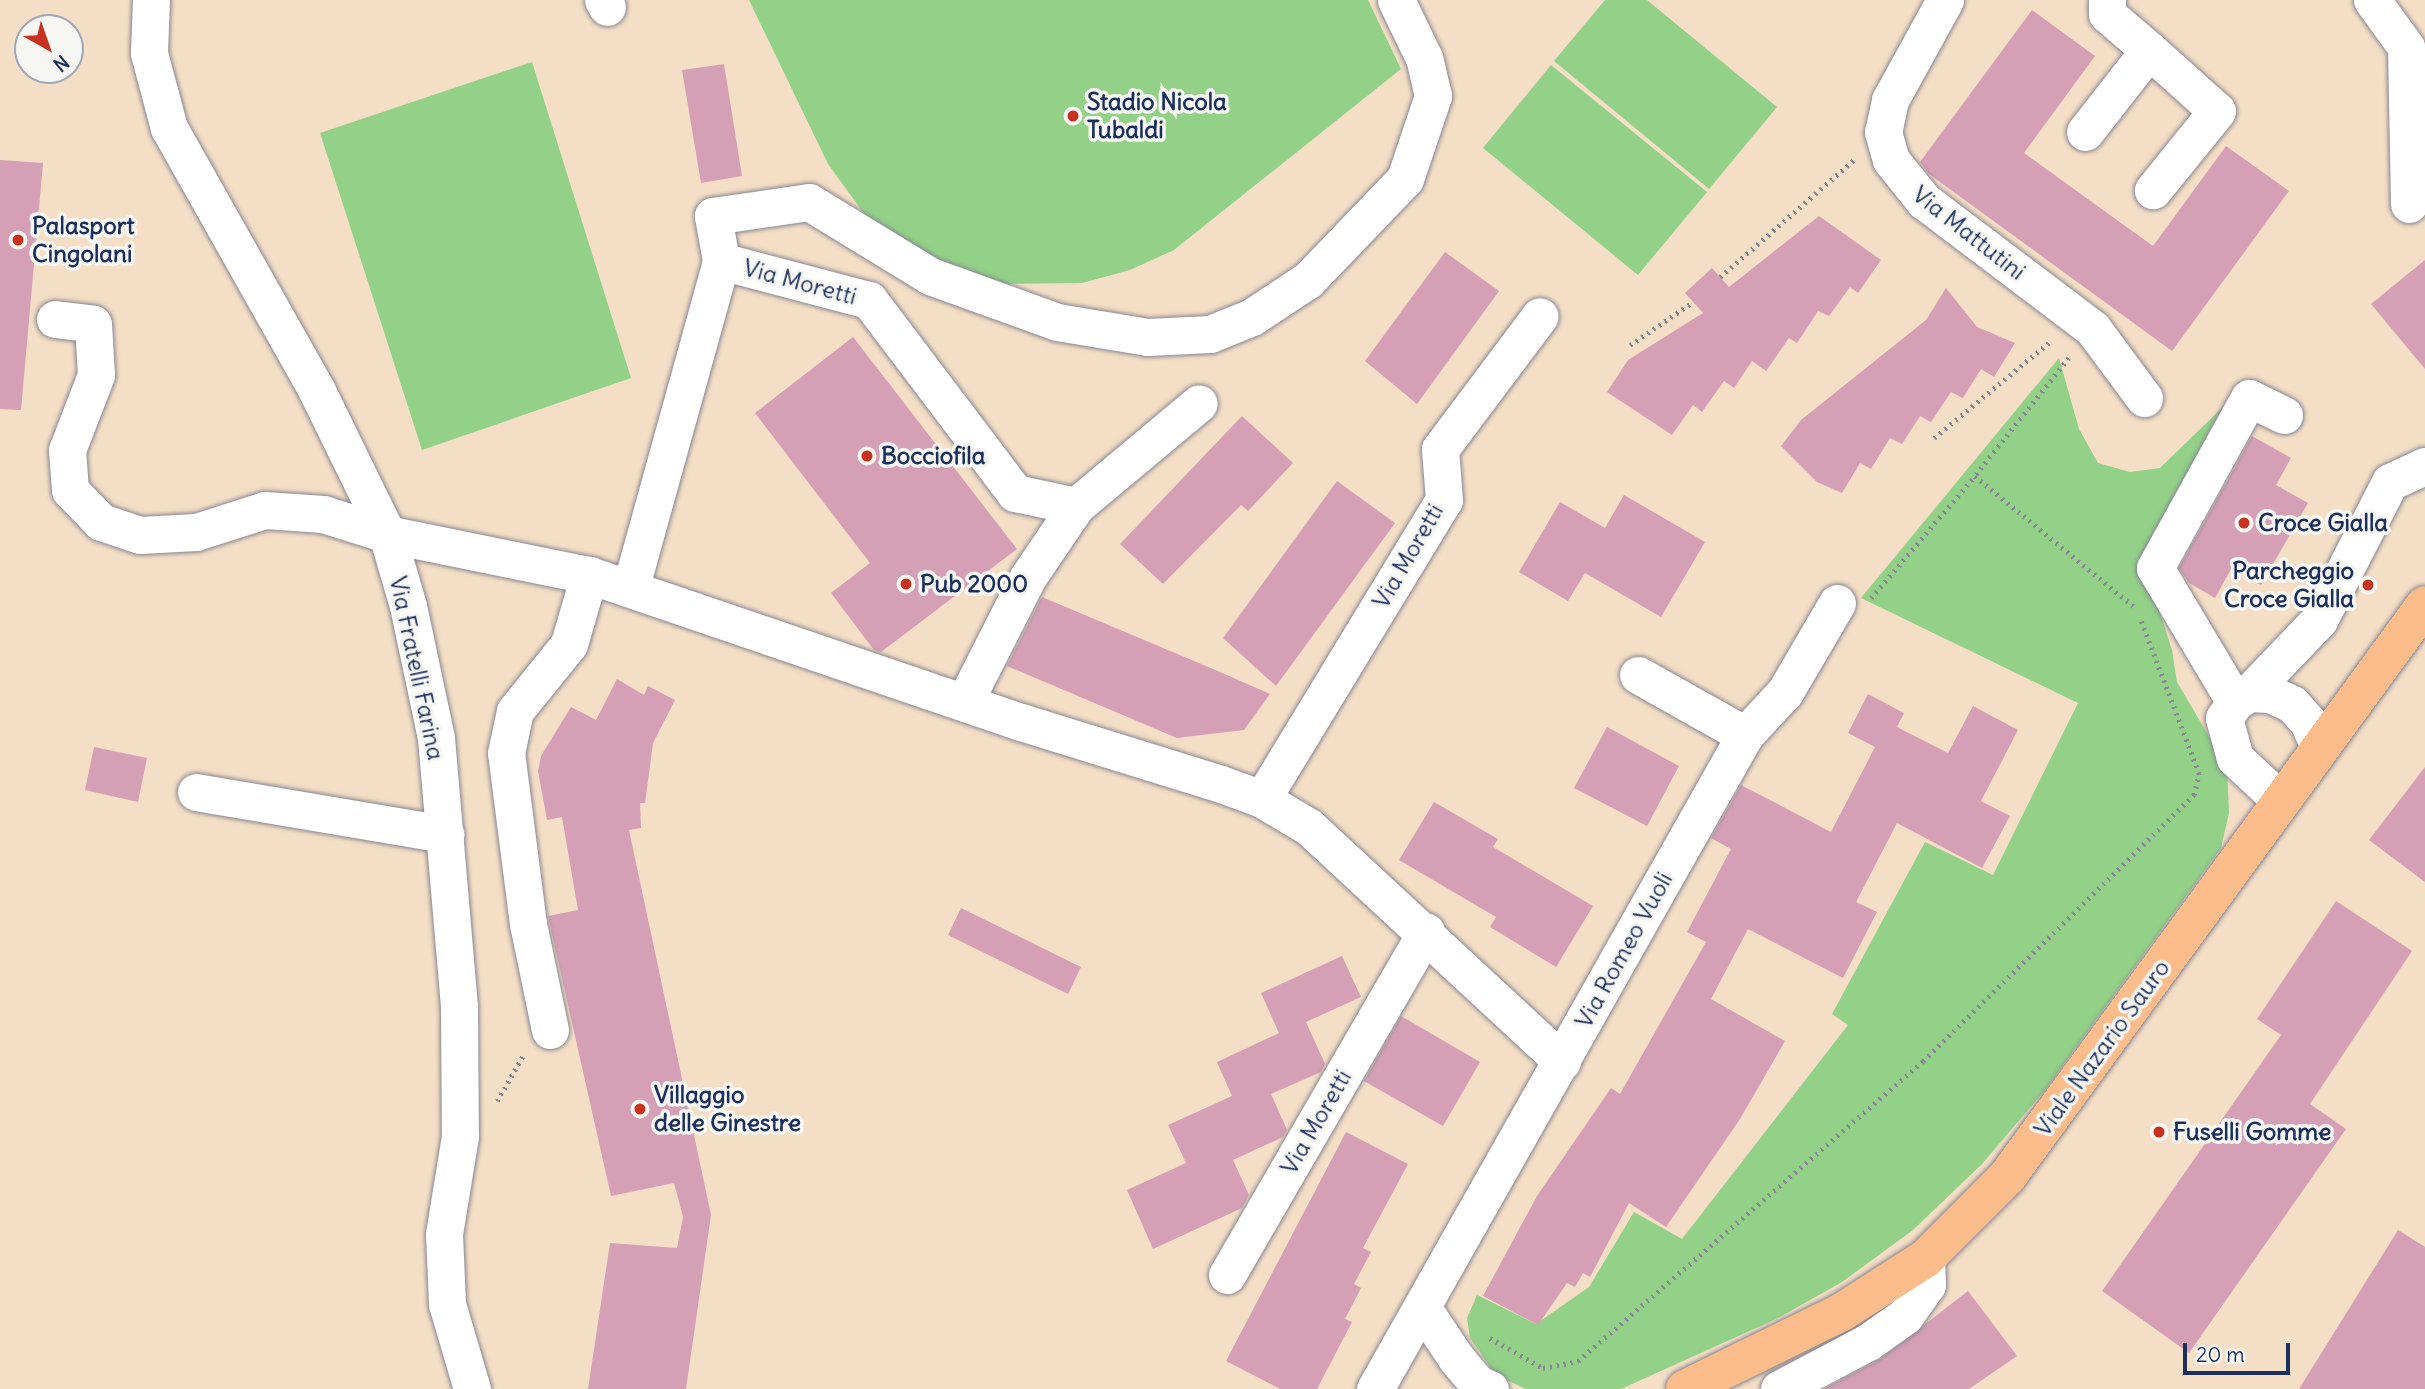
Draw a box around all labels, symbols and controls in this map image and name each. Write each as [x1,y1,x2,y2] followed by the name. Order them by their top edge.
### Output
[14,14,84,84] north arrow
[48,50,74,77] text: N
[1087,88,1227,144] place label: Stadio Nicola Tubaldi
[1065,108,1081,124] marker: Stadio Nicola Tubaldi
[1907,180,2031,286] street label: Via Mattutini
[32,212,135,268] place label: Palasport Cingolani
[10,232,26,248] marker: Palasport Cingolani
[740,253,860,311] street label: Via Moretti
[881,442,985,470] place label: Bocciofila
[859,448,875,464] marker: Bocciofila
[1367,499,1449,613] street label: Via Moretti
[2258,509,2388,537] place label: Croce Gialla
[2236,515,2252,531] marker: Croce Gialla
[2224,557,2354,613] place label: Parcheggio Croce Gialla
[920,570,1028,598] place label: Pub 2000
[383,573,451,763] street label: Via Fratelli Farina
[898,576,914,592] marker: Pub 2000
[2360,577,2376,593] marker: Parcheggio Croce Gialla
[1569,867,1679,1033] street label: Via Romeo Vuoli
[2028,954,2176,1142] street label: Viale Nazario Sauro
[1275,1065,1357,1179] street label: Via Moretti
[654,1081,801,1137] place label: Villaggio delle Ginestre
[632,1101,648,1117] marker: Villaggio delle Ginestre
[2173,1118,2331,1146] place label: Fuselli Gomme
[2151,1124,2167,1140] marker: Fuselli Gomme
[2187,1330,2294,1374] scale bar
[2196,1341,2245,1368] text: 20 m

